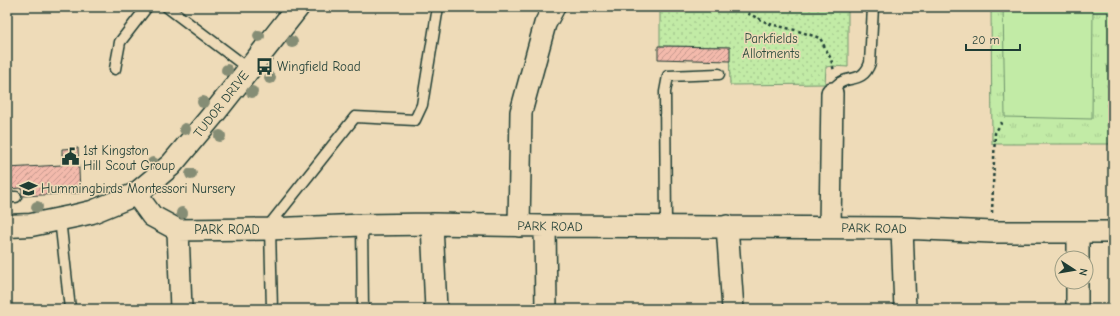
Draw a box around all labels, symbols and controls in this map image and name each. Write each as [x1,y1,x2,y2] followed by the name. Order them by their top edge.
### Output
[966,26,1020,52] scale bar
[742,31,800,61] park label: Parkfields Allotments
[972,33,1000,47] text: 20 m
[254,56,274,76] bus stop icon: Wingfield Road
[277,59,361,74] place label: Wingfield Road
[190,68,252,140] street label: TUDOR DRIVE
[83,143,175,173] place label: 1st Kingston Hill Scout Group
[60,147,80,167] public building icon: 1st Kingston Hill Scout Group
[18,178,38,198] school or university icon: Hummingbirds Montessori Nursery
[41,181,235,196] place label: Hummingbirds Montessori Nursery
[517,218,583,234] street label: PARK ROAD
[841,220,907,236] street label: PARK ROAD
[194,222,260,237] street label: PARK ROAD
[1054,250,1094,290] north arrow
[1076,267,1090,277] text: N

